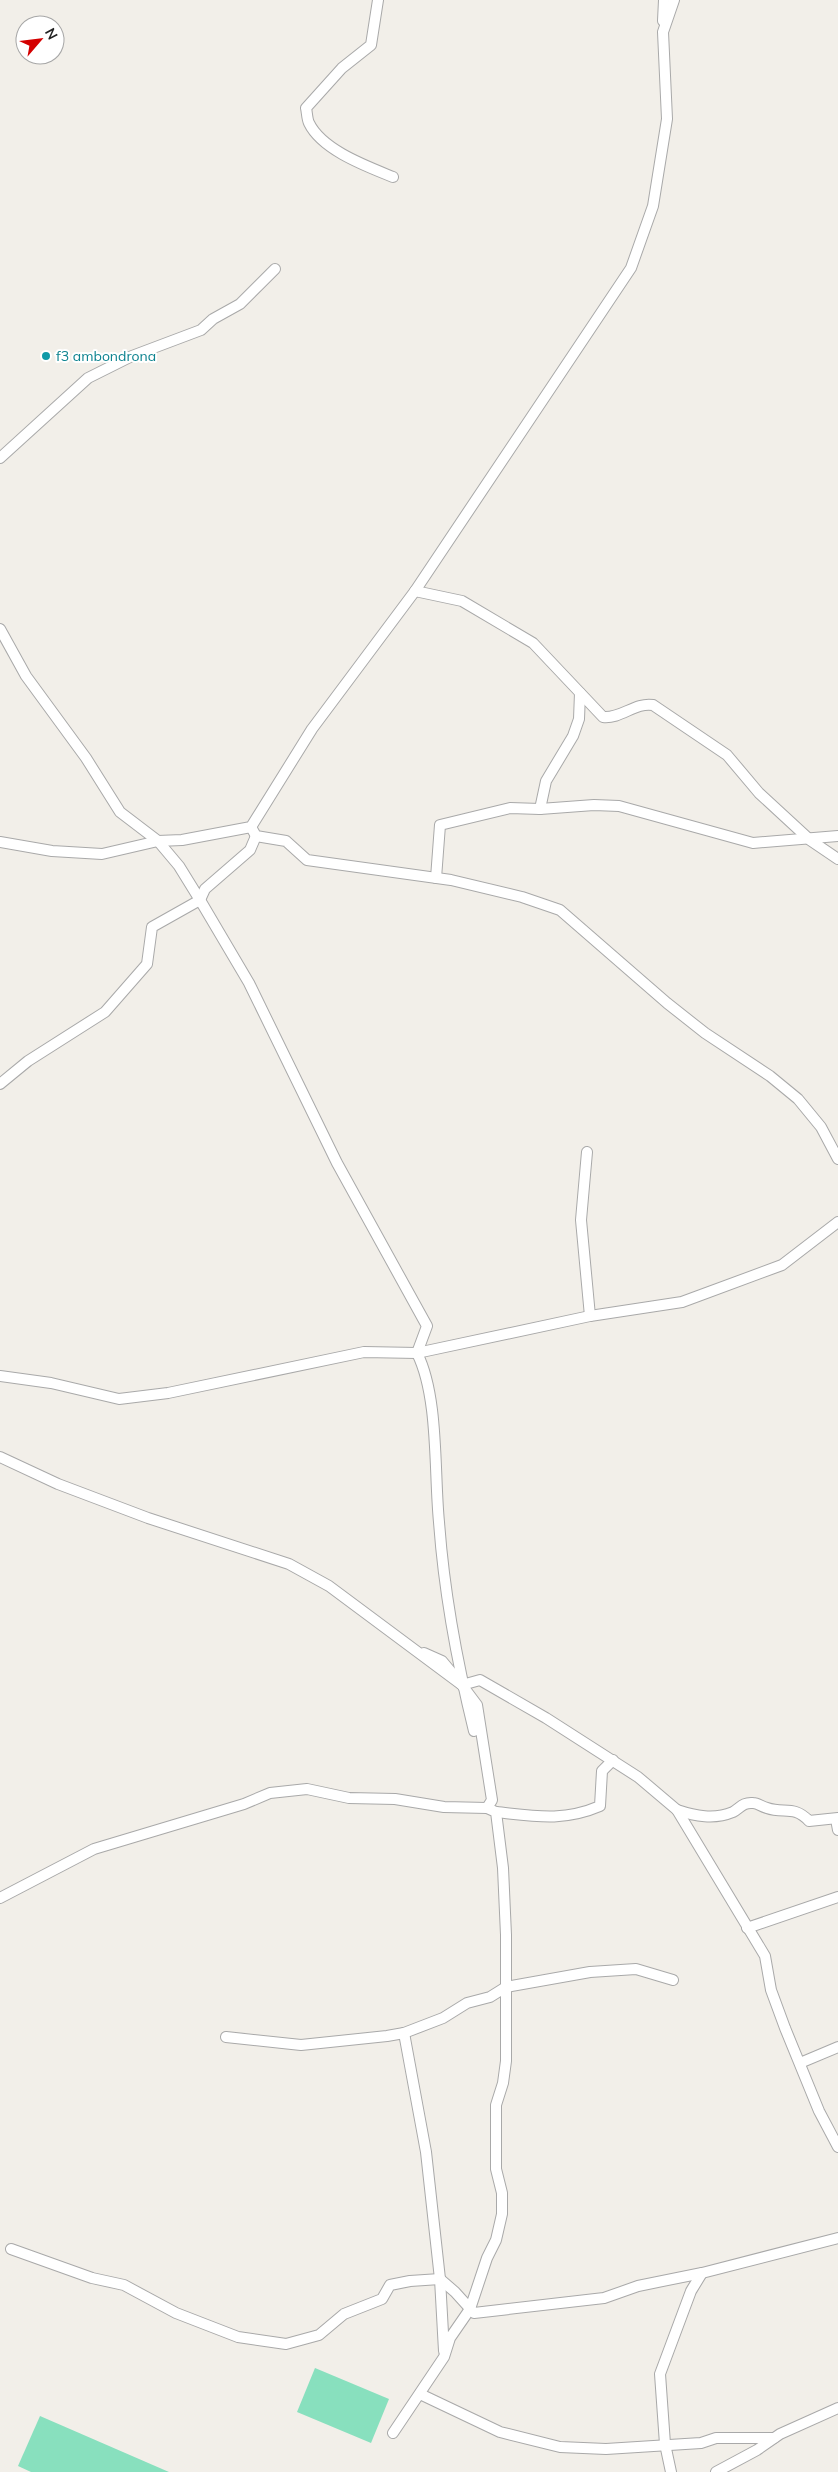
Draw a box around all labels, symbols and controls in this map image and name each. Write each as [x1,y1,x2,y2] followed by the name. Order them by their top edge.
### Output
[15,15,65,65] north arrow
[41,25,62,43] text: N
[56,347,156,365] place label: f3 ambondrona
[40,350,52,362] marker: f3 ambondrona

